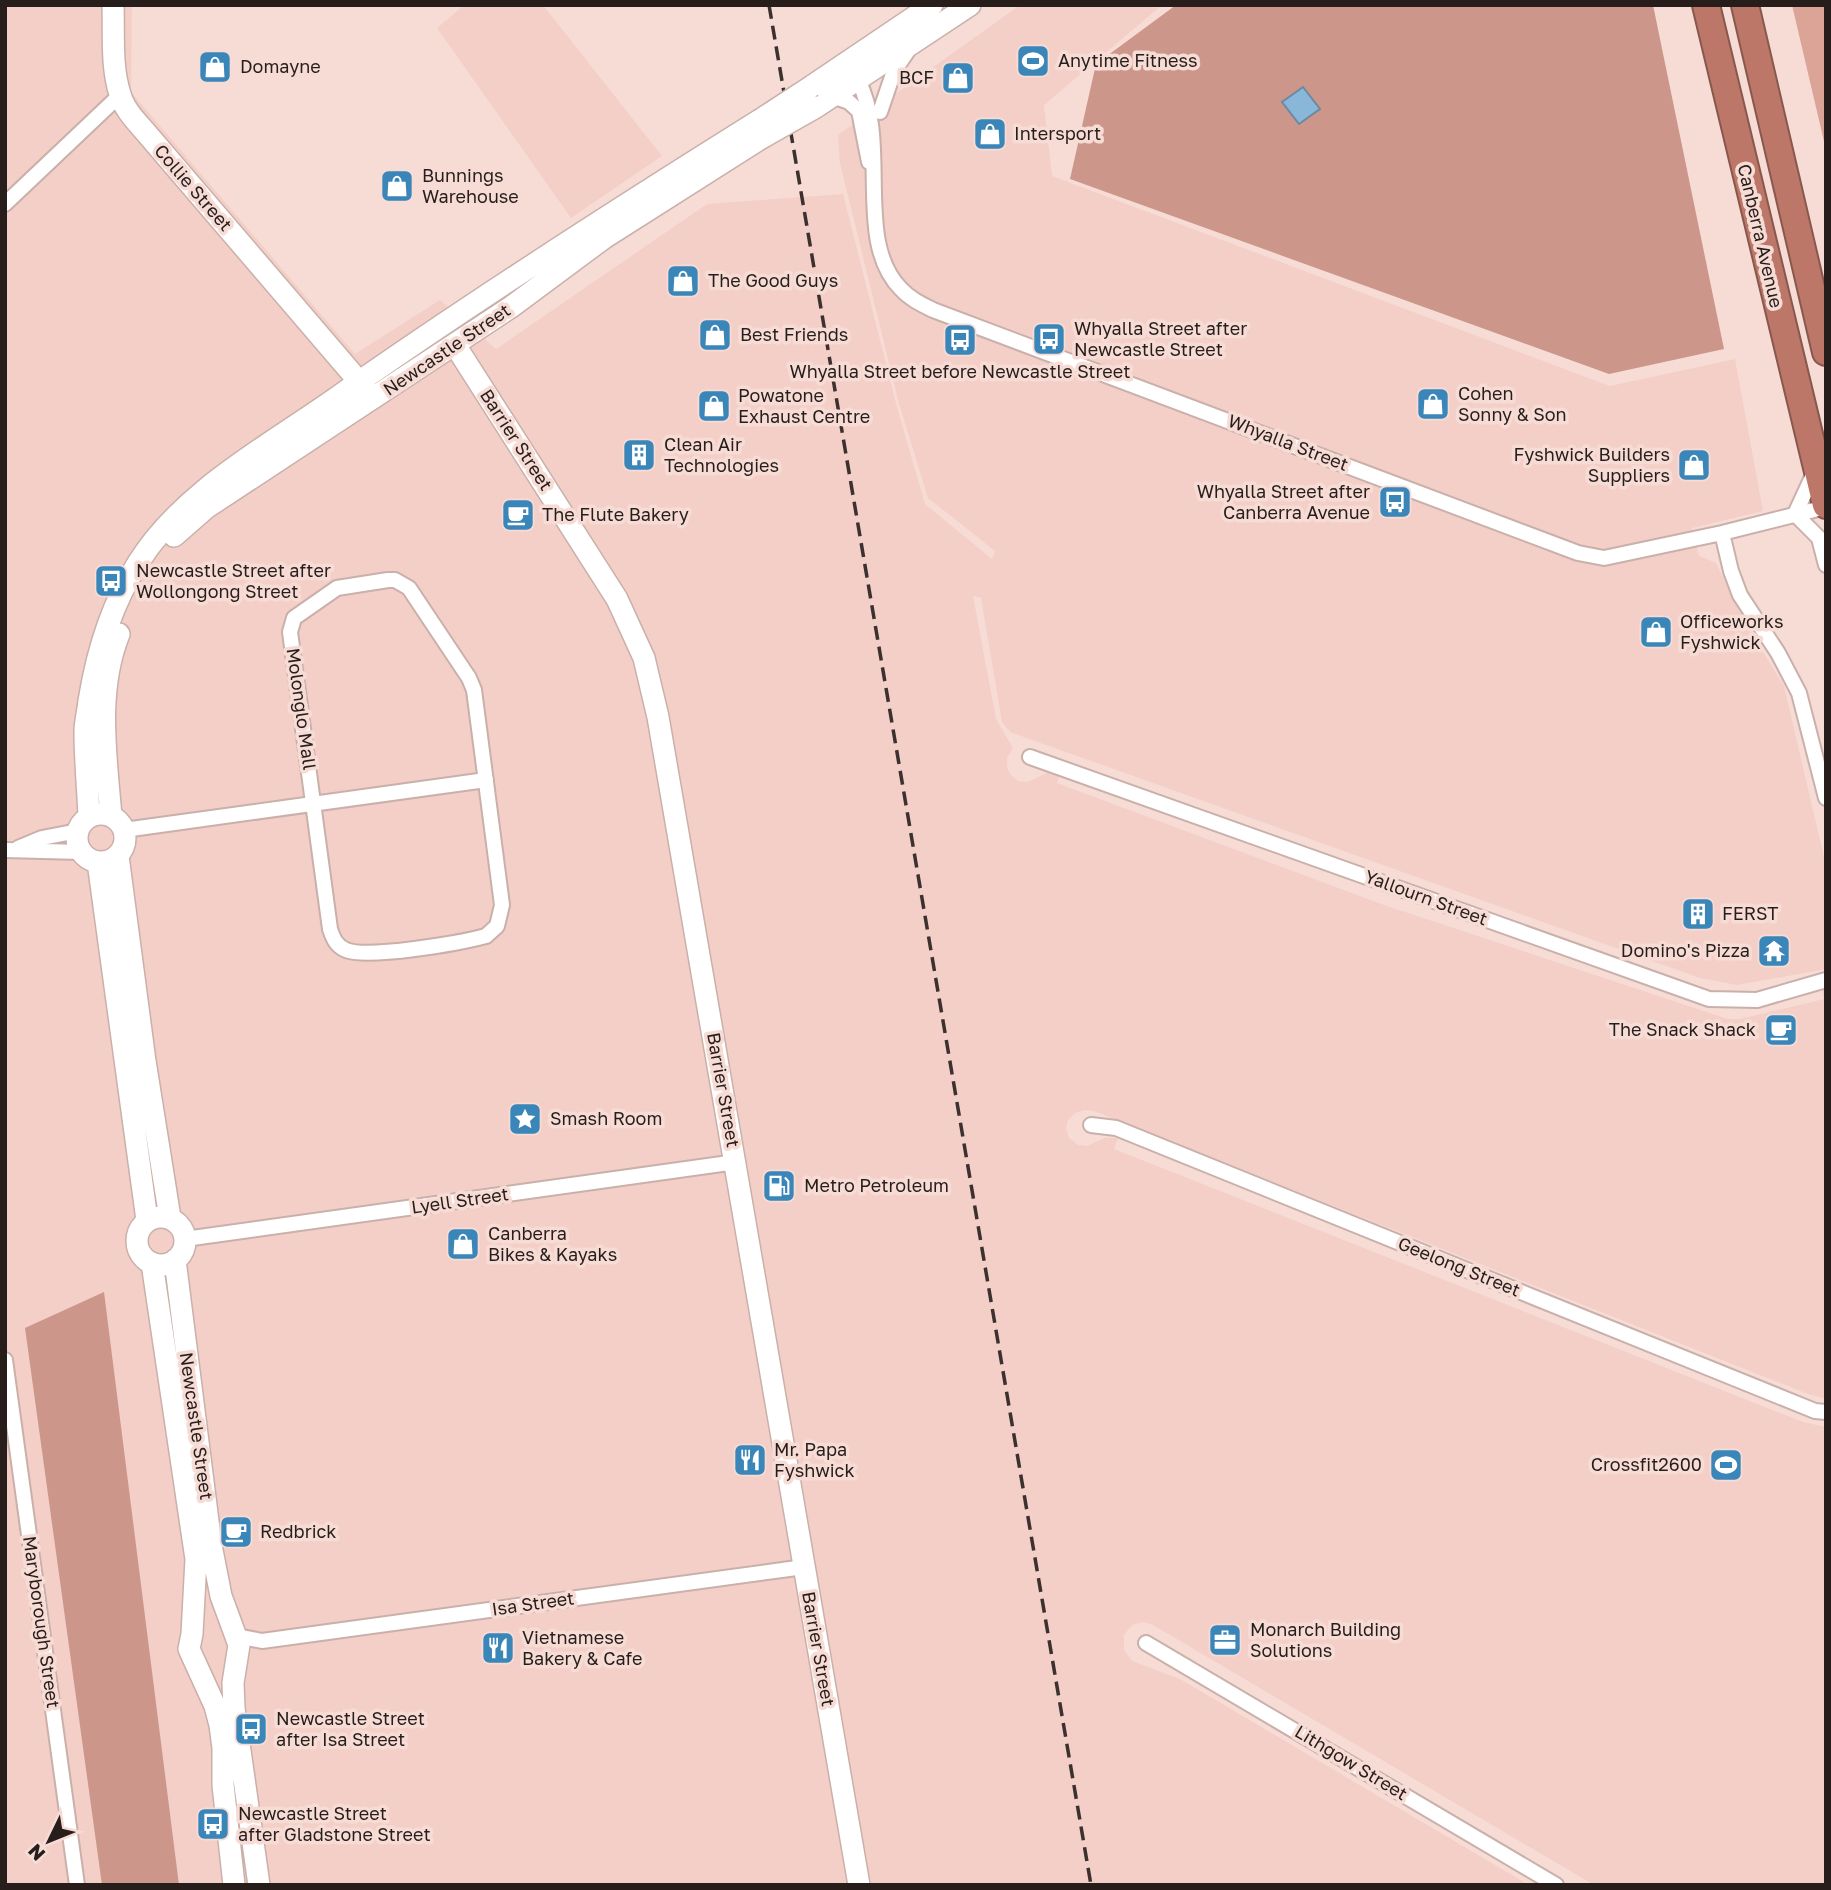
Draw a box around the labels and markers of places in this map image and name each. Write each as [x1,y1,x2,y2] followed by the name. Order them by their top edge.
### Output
[1014,42,1052,80] sports icon: Anytime Fitness
[196,48,234,86] shop icon: Domayne
[1058,49,1198,71] place label: Anytime Fitness
[240,55,321,77] place label: Domayne
[939,59,977,97] shop icon: BCF
[899,66,934,88] place label: BCF
[971,115,1009,153] shop icon: Intersport
[1014,122,1101,144] place label: Intersport
[422,164,519,207] place label: Bunnings Warehouse
[378,167,416,205] shop icon: Bunnings Warehouse
[664,262,702,300] shop icon: The Good Guys
[708,269,838,291] place label: The Good Guys
[696,316,734,354] shop icon: Best Friends
[1074,317,1247,360] place label: Whyalla Street after Newcastle Street
[1030,320,1068,358] bus stop icon: Whyalla Street after Newcastle Street
[941,321,979,359] bus stop icon: Whyalla Street before Newcastle Street
[740,323,848,345] place label: Best Friends
[790,360,1130,382] place label: Whyalla Street before Newcastle Street
[1458,382,1567,425] place label: Cohen Sonny & Son
[738,384,870,427] place label: Powatone Exhaust Centre
[1414,385,1452,423] shop icon: Cohen Sonny & Son
[695,387,733,425] shop icon: Powatone Exhaust Centre
[664,433,779,476] place label: Clean Air Technologies
[620,436,658,474] building icon: Clean Air Technologies
[1513,443,1670,486] place label: Fyshwick Builders Suppliers
[1675,446,1713,484] shop icon: Fyshwick Builders Suppliers
[1197,480,1370,523] place label: Whyalla Street after Canberra Avenue
[1376,483,1414,521] bus stop icon: Whyalla Street after Canberra Avenue
[499,496,537,534] cafe icon: The Flute Bakery
[542,503,689,525] place label: The Flute Bakery
[136,559,331,602] place label: Newcastle Street after Wollongong Street
[92,562,130,600] bus stop icon: Newcastle Street after Wollongong Street
[1680,610,1783,653] place label: Officeworks Fyshwick
[1637,613,1675,651] shop icon: Officeworks Fyshwick
[1679,895,1717,933] building icon: FERST
[1722,902,1778,924] place label: FERST
[1755,932,1793,970] temple icon: Domino's Pizza
[1621,939,1750,961] place label: Domino's Pizza
[1762,1011,1800,1049] cafe icon: The Snack Shack
[1609,1018,1756,1040] place label: The Snack Shack
[506,1100,544,1138] place icon: Smash Room
[550,1107,662,1129] place label: Smash Room
[760,1167,798,1205] fuel station icon: Metro Petroleum
[804,1174,949,1196] place label: Metro Petroleum
[488,1222,617,1265] place label: Canberra Bikes & Kayaks
[444,1225,482,1263] shop icon: Canberra Bikes & Kayaks
[774,1438,855,1481] place label: Mr. Papa Fyshwick
[731,1441,769,1479] restaurant icon: Mr. Papa Fyshwick
[1707,1446,1745,1484] sports icon: Crossfit2600
[1591,1453,1702,1475] place label: Crossfit2600
[217,1513,255,1551] cafe icon: Redbrick
[260,1520,336,1542] place label: Redbrick
[1250,1618,1401,1661] place label: Monarch Building Solutions
[1206,1621,1244,1659] office icon: Monarch Building Solutions
[522,1626,642,1669] place label: Vietnamese Bakery & Cafe
[479,1629,517,1667] restaurant icon: Vietnamese Bakery & Cafe
[276,1707,425,1750] place label: Newcastle Street after Isa Street
[232,1710,270,1748] bus stop icon: Newcastle Street after Isa Street
[238,1802,431,1845] place label: Newcastle Street after Gladstone Street
[194,1805,232,1843] bus stop icon: Newcastle Street after Gladstone Street

